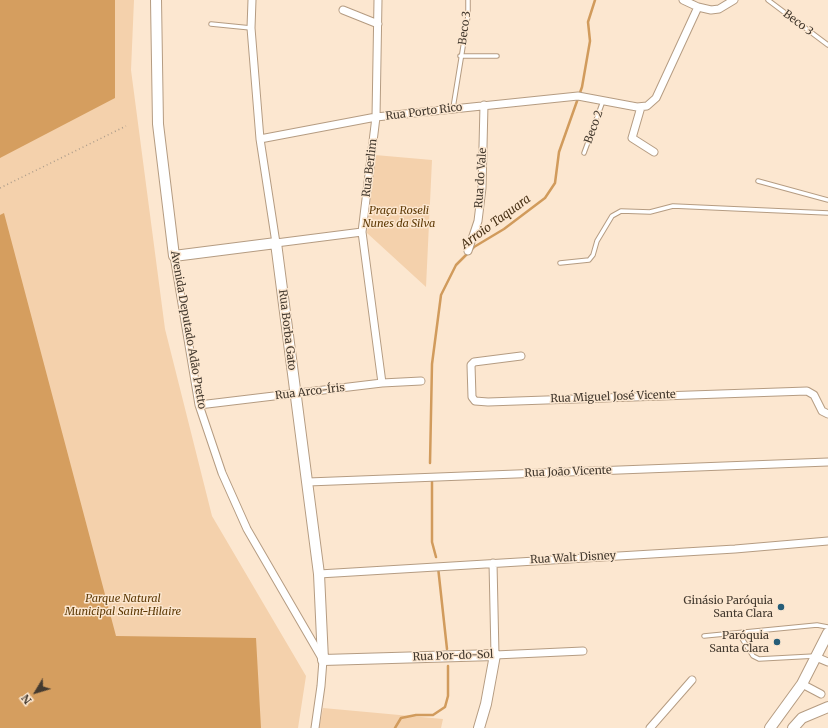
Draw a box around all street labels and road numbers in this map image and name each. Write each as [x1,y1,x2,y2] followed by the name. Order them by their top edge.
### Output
[780,7,816,39] street label: Beco 3
[456,10,474,46] street label: Beco 3
[385,101,463,123] street label: Rua Porto Rico
[582,108,606,146] street label: Beco 2
[360,138,380,198] street label: Rua Berlim
[472,147,490,209] street label: Rua do Vale
[168,250,208,410] street label: Avenida Deputado Adão Pretto
[276,289,298,371] street label: Rua Borba Gato
[274,381,346,403] street label: Rua Arco-Íris
[550,388,676,406] street label: Rua Miguel José Vicente
[524,464,612,480] street label: Rua João Vicente
[530,549,616,567] street label: Rua Walt Disney
[412,648,494,664] street label: Rua Por-do-Sol

